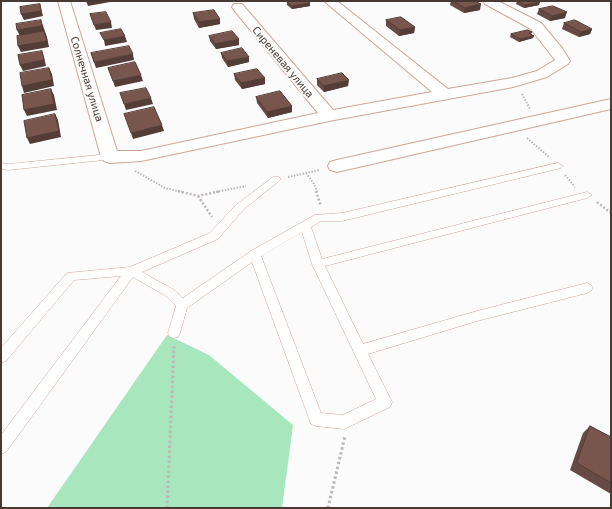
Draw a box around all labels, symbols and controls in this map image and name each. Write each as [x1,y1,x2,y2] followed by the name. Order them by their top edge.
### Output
[249,24,317,100] street label: Сиреневая улица
[68,35,106,123] street label: Солнечная улица

